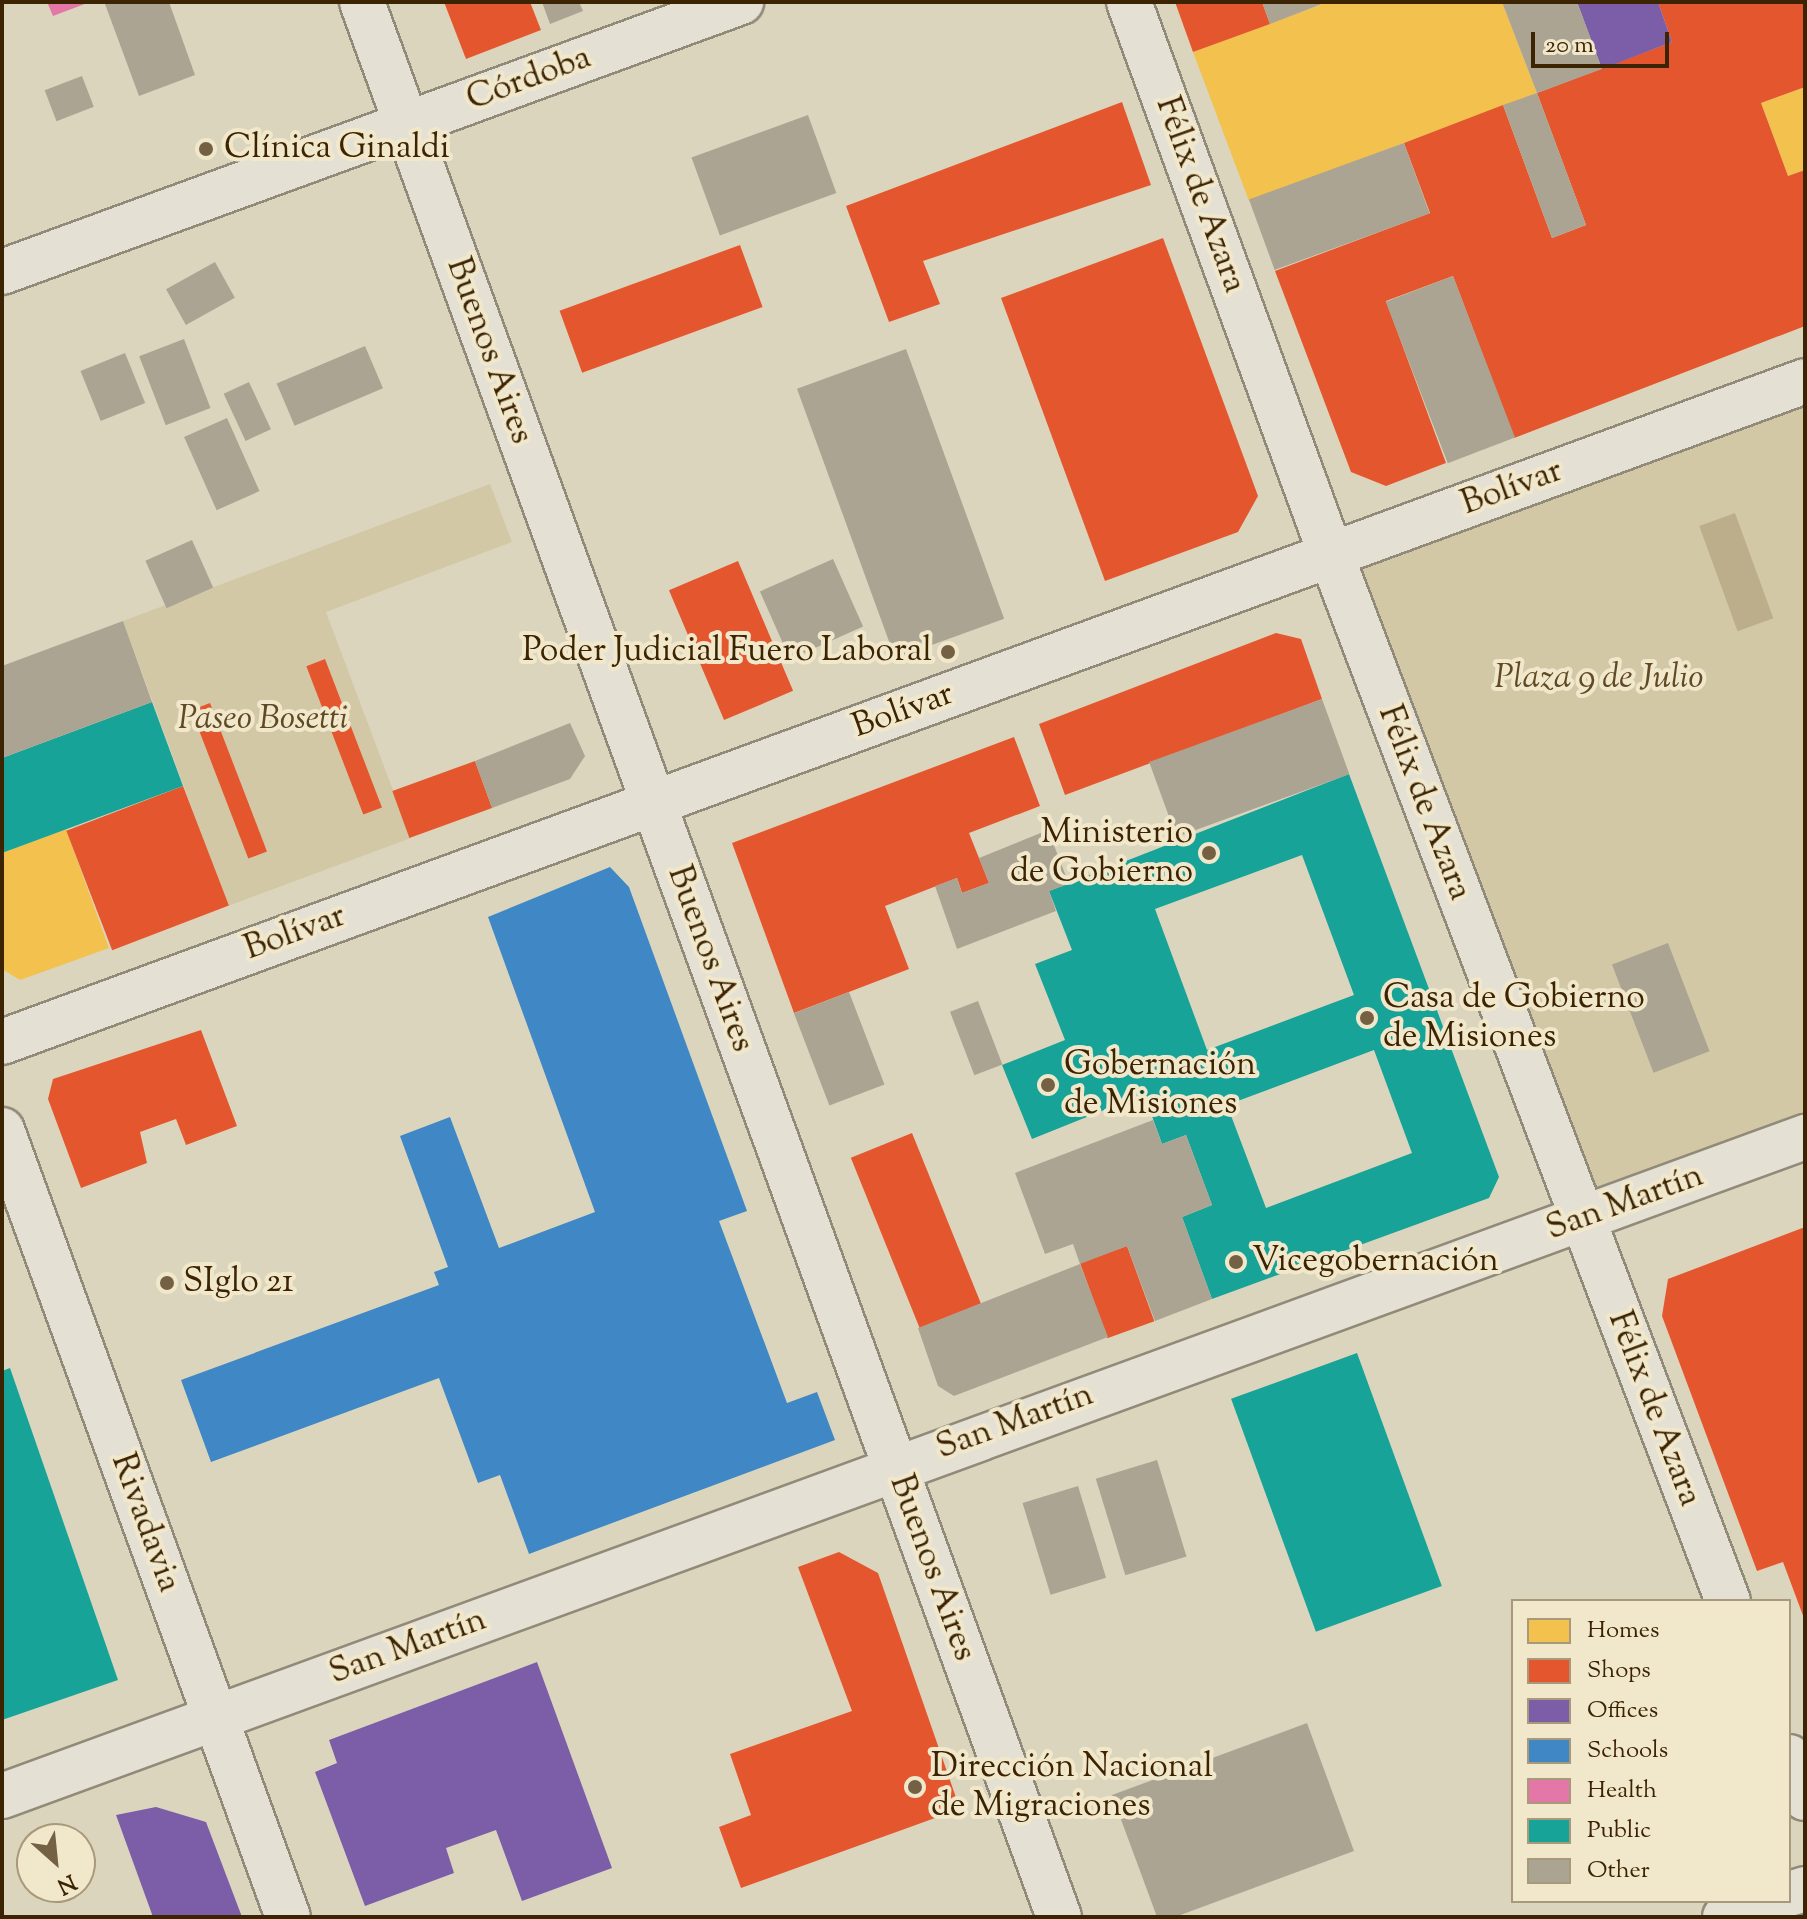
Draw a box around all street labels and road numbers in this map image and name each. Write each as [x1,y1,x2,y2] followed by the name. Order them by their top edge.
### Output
[461,38,597,120] street label: Córdoba
[1146,92,1254,298] street label: Félix de Azara
[437,252,541,450] street label: Buenos Aires
[1456,451,1568,525] street label: Bolívar
[847,674,959,748] street label: Bolívar
[1368,700,1480,906] street label: Félix de Azara
[658,860,762,1058] street label: Buenos Aires
[239,896,351,970] street label: Bolívar
[1541,1156,1709,1250] street label: San Martín
[1598,1306,1710,1512] street label: Félix de Azara
[931,1375,1099,1469] street label: San Martín
[101,1448,189,1598] street label: Rivadavia
[880,1469,984,1667] street label: Buenos Aires
[324,1600,492,1694] street label: San Martín

